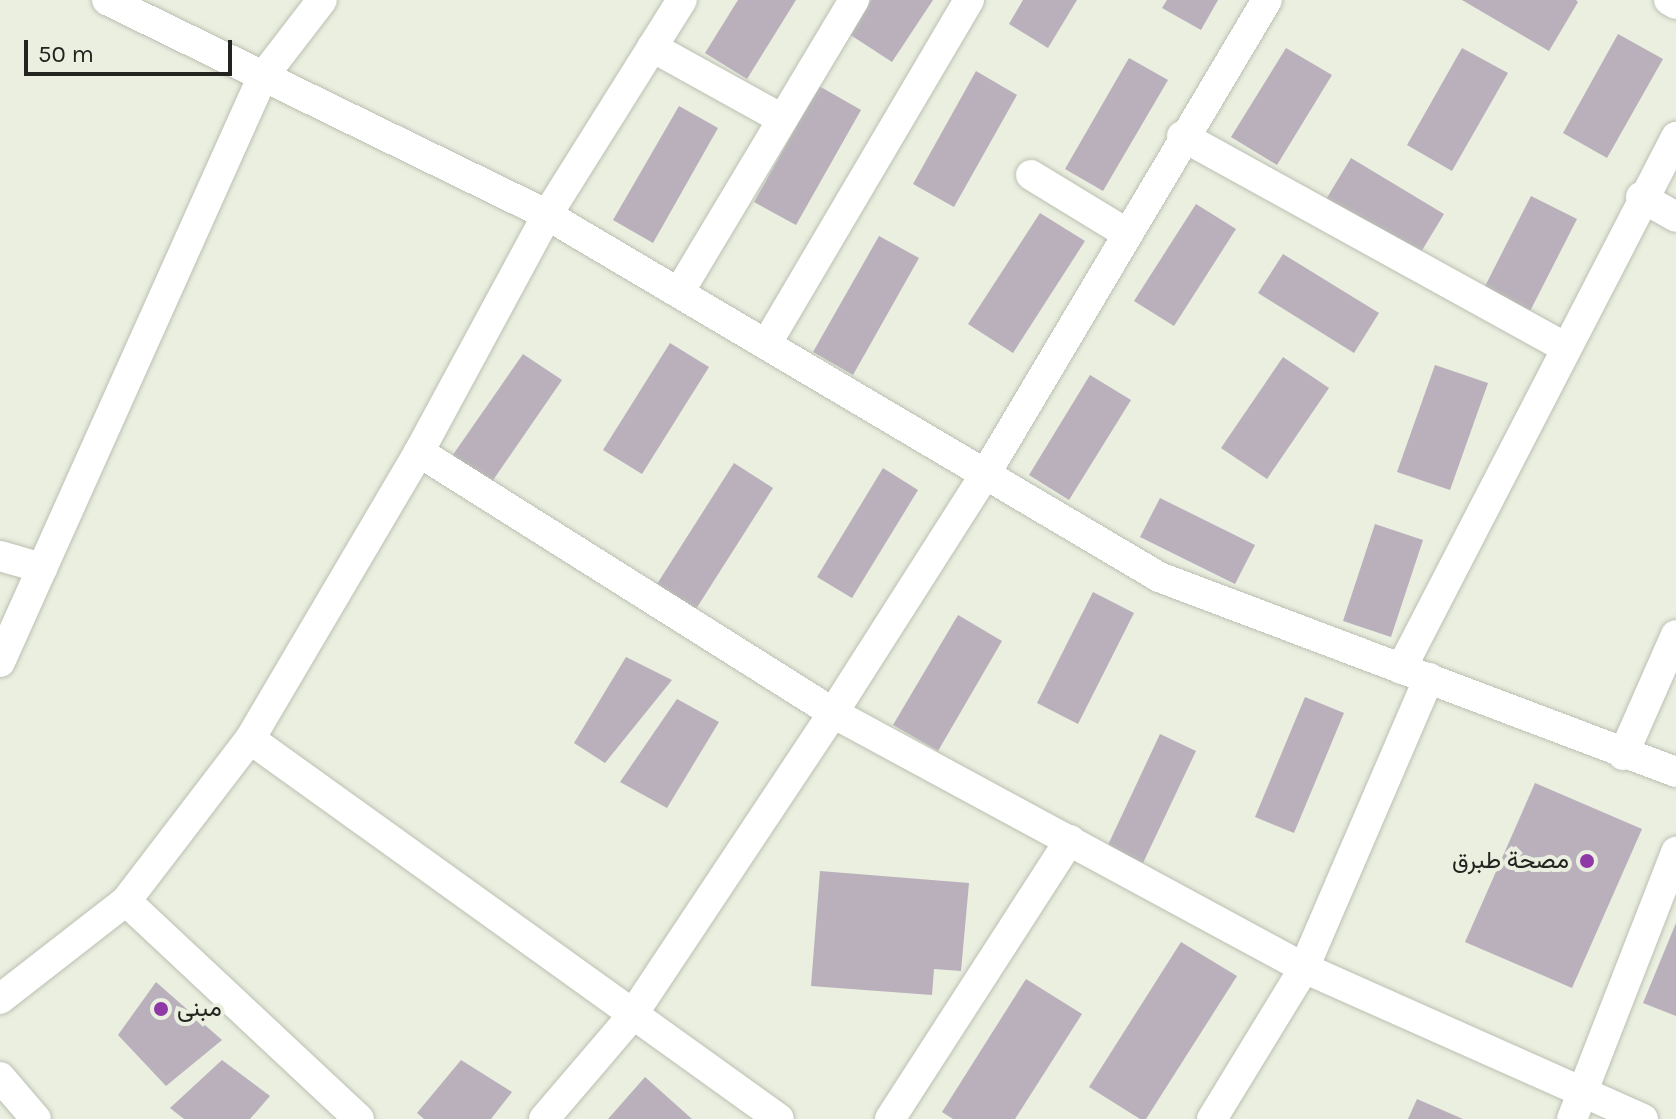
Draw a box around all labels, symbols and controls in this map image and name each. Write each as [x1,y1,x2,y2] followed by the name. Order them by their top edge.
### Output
[28,24,236,74] scale bar
[38,40,94,68] text: 50 m
[1452,847,1569,875] place label: مصحة طبرق
[1576,850,1598,872] marker: مصحة طبرق
[177,995,222,1023] place label: مبنى
[152,1000,170,1018] marker: مبنى

